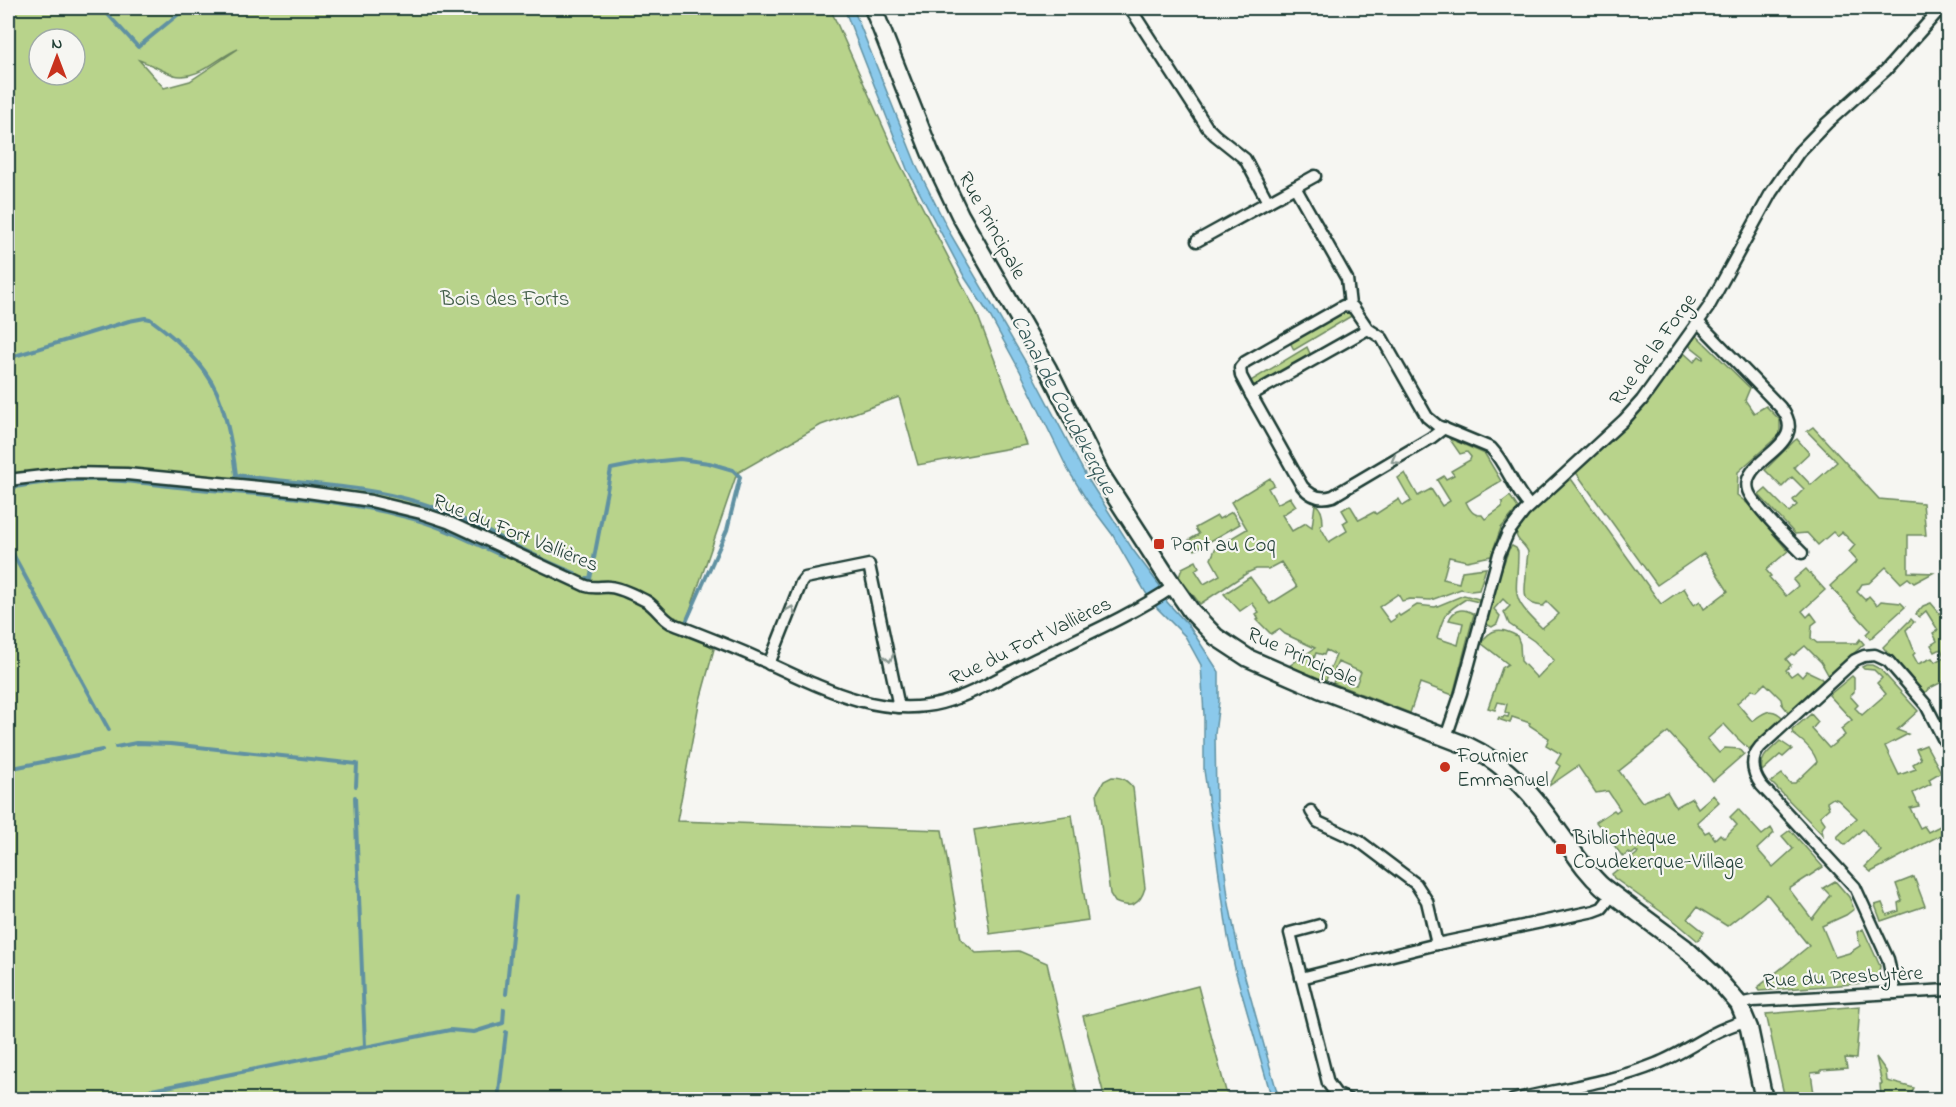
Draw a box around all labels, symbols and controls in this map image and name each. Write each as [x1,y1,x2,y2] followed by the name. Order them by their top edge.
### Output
[27,27,87,87] north arrow
[52,32,63,56] text: N
[949,167,1033,286] street label: Rue Principale
[440,285,569,315] park label: Bois des Forts
[1602,287,1707,414] street label: Rue de la Forge
[1001,310,1124,502] water label: Canal de Coudekerque
[1391,452,1401,464] one-way arrow
[428,487,603,581] street label: Rue du Fort Vallières
[1171,531,1275,561] place label: Pont au Coq
[1152,537,1166,551] marker: Pont au Coq
[945,590,1117,694] street label: Rue du Fort Vallières
[784,605,796,616] one-way arrow
[1242,620,1363,696] street label: Rue Principale
[881,652,894,662] one-way arrow
[1456,742,1549,796] place label: Fournier Emmanuel
[1438,760,1452,774] marker: Fournier Emmanuel
[1572,824,1744,880] place label: Bibliothèque Coudekerque-Village
[1554,842,1568,856] marker: Bibliothèque Coudekerque-Village
[1762,959,1924,999] street label: Rue du Presbytère

